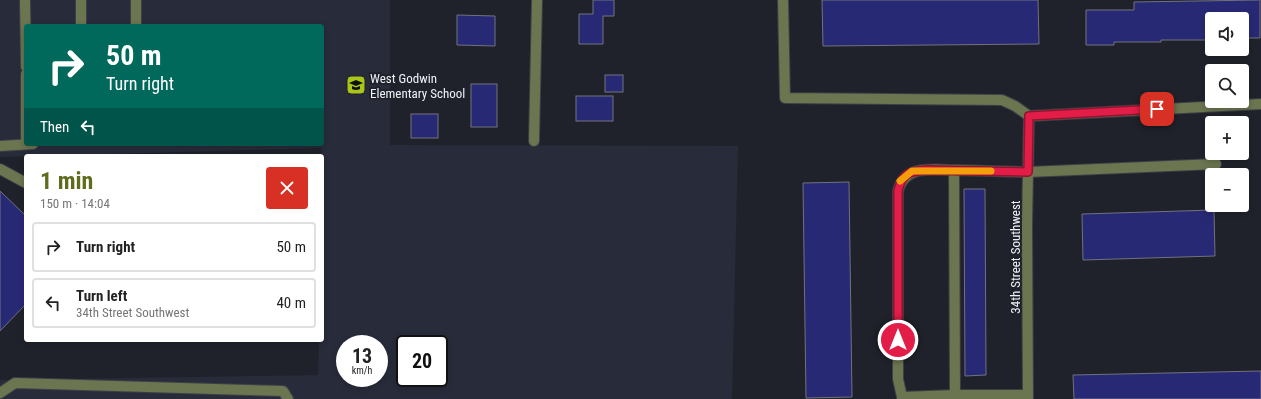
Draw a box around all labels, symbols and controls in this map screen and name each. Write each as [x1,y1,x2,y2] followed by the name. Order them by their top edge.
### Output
[1205,12,1249,212] map controls
[1205,12,1249,56] button: sound
[106,39,162,72] text: 50 m
[40,40,92,92] icon: right
[1205,64,1249,108] button: search
[370,71,465,101] place label: West Godwin Elementary School
[106,73,174,94] text: Turn right
[345,74,367,96] school or university icon: West Godwin Elementary School
[1140,92,1174,126] pin
[1146,98,1168,120] icon: arrive
[77,116,99,138] icon: left
[1205,116,1249,160] button: +
[40,118,69,136] text: Then
[40,167,93,195] text: 1 min
[266,167,308,209] button: close
[1205,168,1249,212] button: −
[40,196,110,211] text: 150 m · 14:04
[1008,200,1023,314] street label: 34th Street Southwest
[42,236,64,258] icon: right
[76,238,135,256] text: Turn right
[276,238,306,256] text: 50 m
[76,287,127,305] text: Turn left
[42,292,64,314] icon: left
[276,294,306,312] text: 40 m
[76,305,189,320] text: 34th Street Southwest
[877,319,919,361] position arrow
[396,335,448,387] speed limit sign: 20
[352,344,372,368] text: 13
[352,365,372,376] text: km/h

